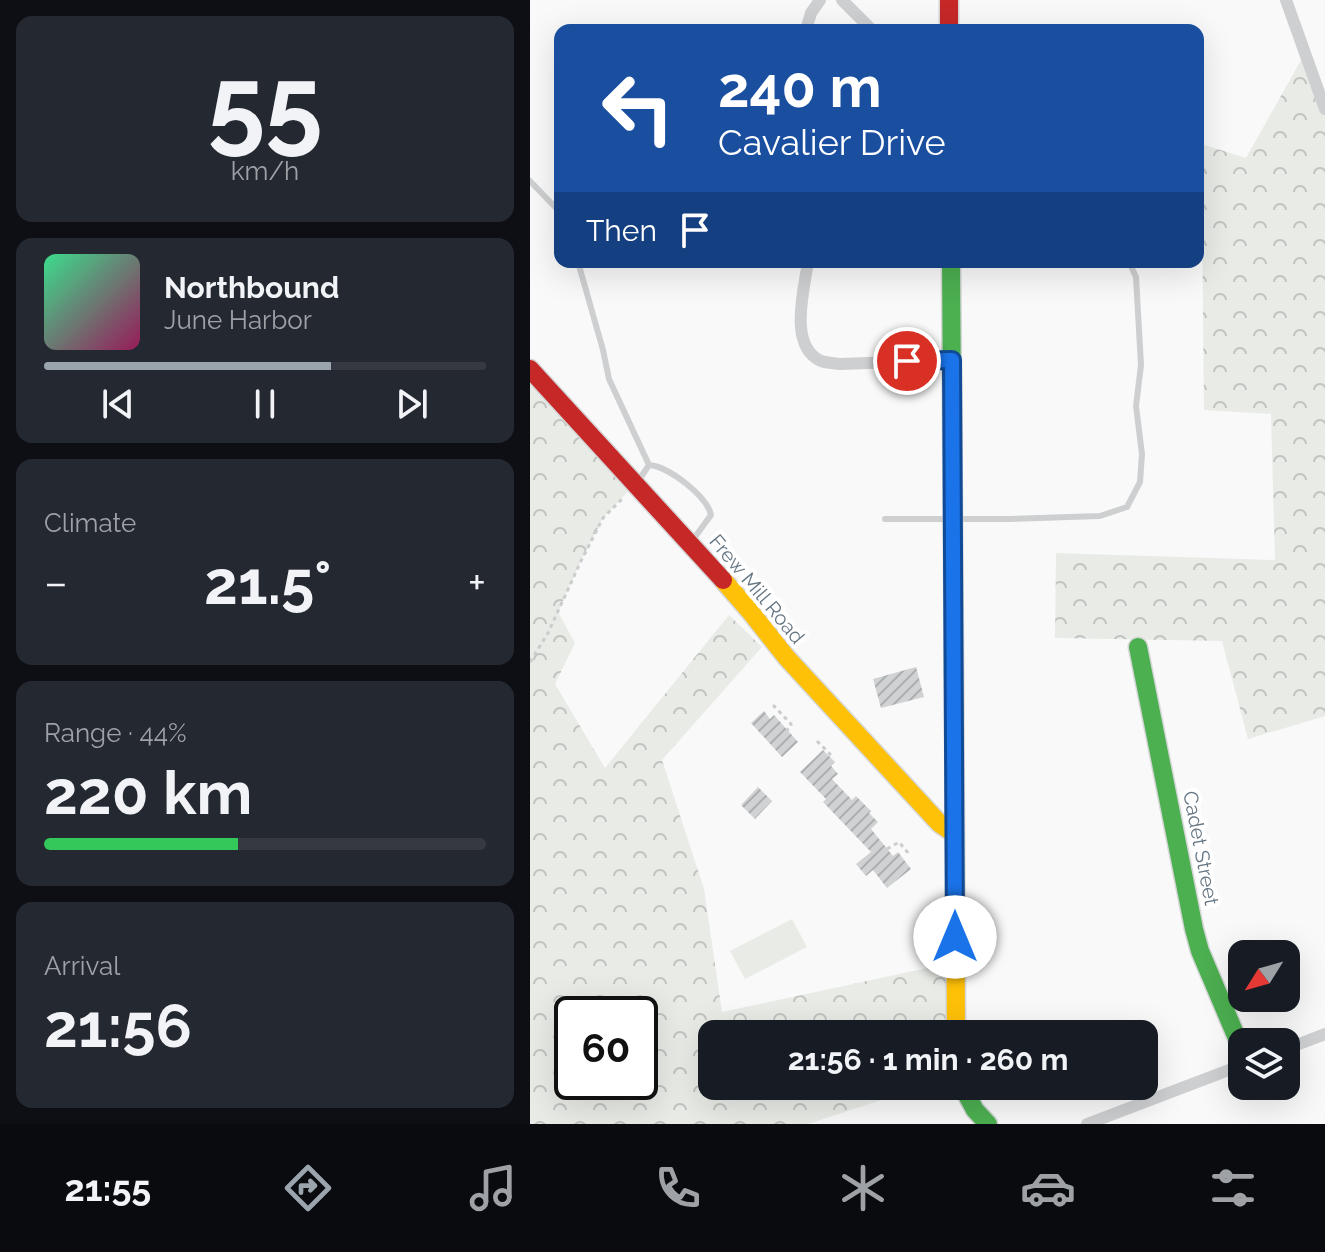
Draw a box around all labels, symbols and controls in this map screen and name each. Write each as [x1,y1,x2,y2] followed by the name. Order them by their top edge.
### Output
[207,43,323,165] text: 55
[718,54,882,120] text: 240 m
[586,56,690,160] icon: left
[718,121,946,163] text: Cavalier Drive
[231,156,299,186] text: km/h
[673,208,717,252] icon: arrive
[586,213,657,248] text: Then
[164,270,339,305] text: Northbound
[164,305,312,335] text: June Harbor
[873,327,941,395] pin
[885,339,929,383] icon: arrive
[96,382,140,426] icon: previous
[243,382,287,426] icon: pause
[390,382,434,426] icon: next
[44,508,136,538] text: Climate
[704,529,810,649] street label: Frew Mill Road
[204,548,331,618] text: 21.5°
[44,557,68,608] text: −
[468,557,486,608] text: +
[44,718,187,748] text: Range · 44%
[44,758,252,828] text: 220 km
[1178,789,1224,907] street label: Cadet Street
[913,895,997,979] position arrow
[1228,940,1300,1012] north arrow
[1228,940,1300,1100] map controls
[44,951,120,981] text: Arrival
[44,991,192,1061] text: 21:56
[554,996,658,1100] speed limit sign: 60
[1228,1028,1300,1100] button: layers
[788,1042,1068,1077] text: 21:56 · 1 min · 260 m
[280,1160,336,1216] icon: directions
[465,1160,521,1216] icon: music
[650,1160,706,1216] icon: phone
[835,1160,891,1216] icon: climate
[1020,1160,1076,1216] icon: car
[1205,1160,1261,1216] icon: filters
[64,1167,151,1209] text: 21:55

